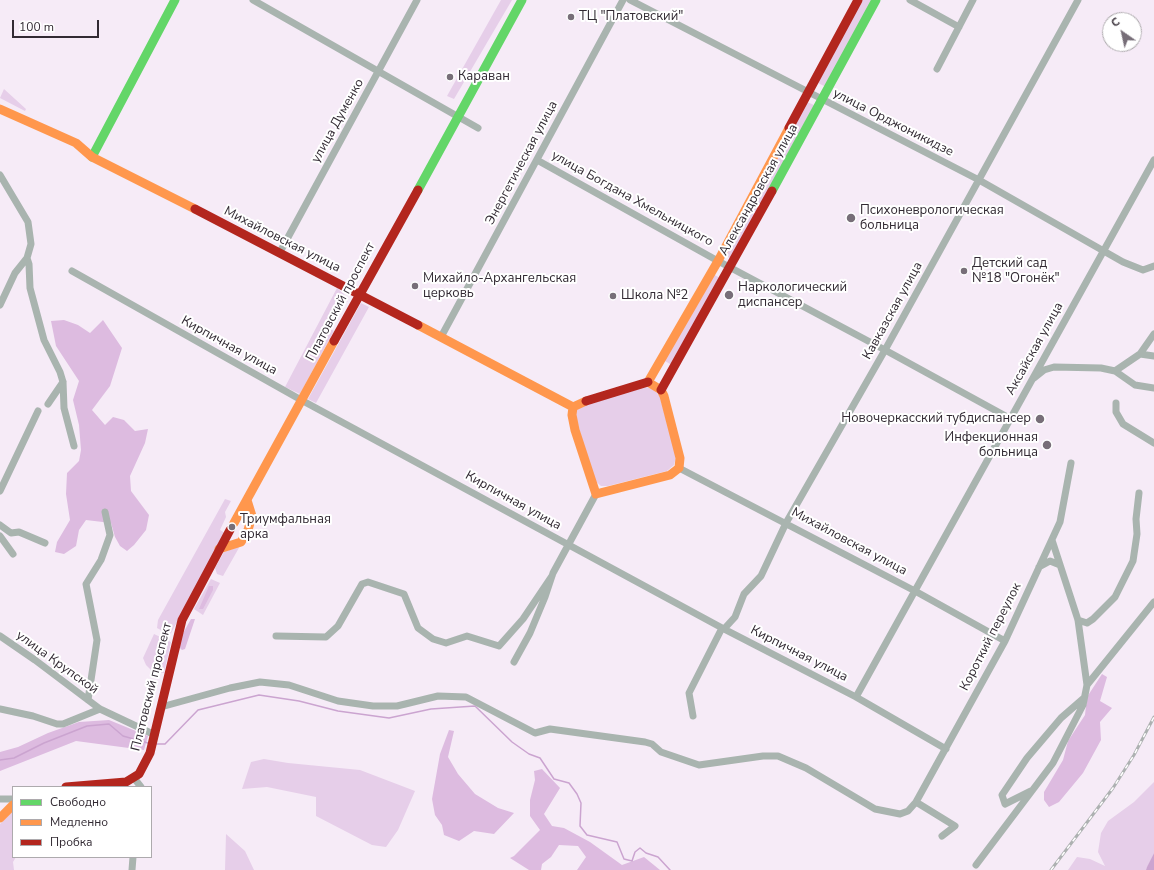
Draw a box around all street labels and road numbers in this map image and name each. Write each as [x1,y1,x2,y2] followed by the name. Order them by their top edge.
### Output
[308,76,368,166] street label: улица Думенко
[830,86,956,160] street label: улица Орджоникидзе
[483,98,561,228] street label: Энергетическая улица
[716,121,802,259] street label: Александровская улица
[548,148,716,250] street label: улица Богдана Хмельницкого
[221,204,343,276] street label: Михайловская улица
[303,240,379,364] street label: Платовский проспект
[860,259,926,363] street label: Кавказская улица
[1003,300,1067,398] street label: Аксайская улица
[178,313,280,379] street label: Кирпичная улица
[462,468,564,534] street label: Кирпичная улица
[789,505,909,579] street label: Михайловская улица
[957,580,1025,694] street label: Короткий переулок
[128,621,176,753] street label: Платовский проспект
[748,623,850,685] street label: Кирпичная улица
[13,628,101,698] street label: улица Крупской

